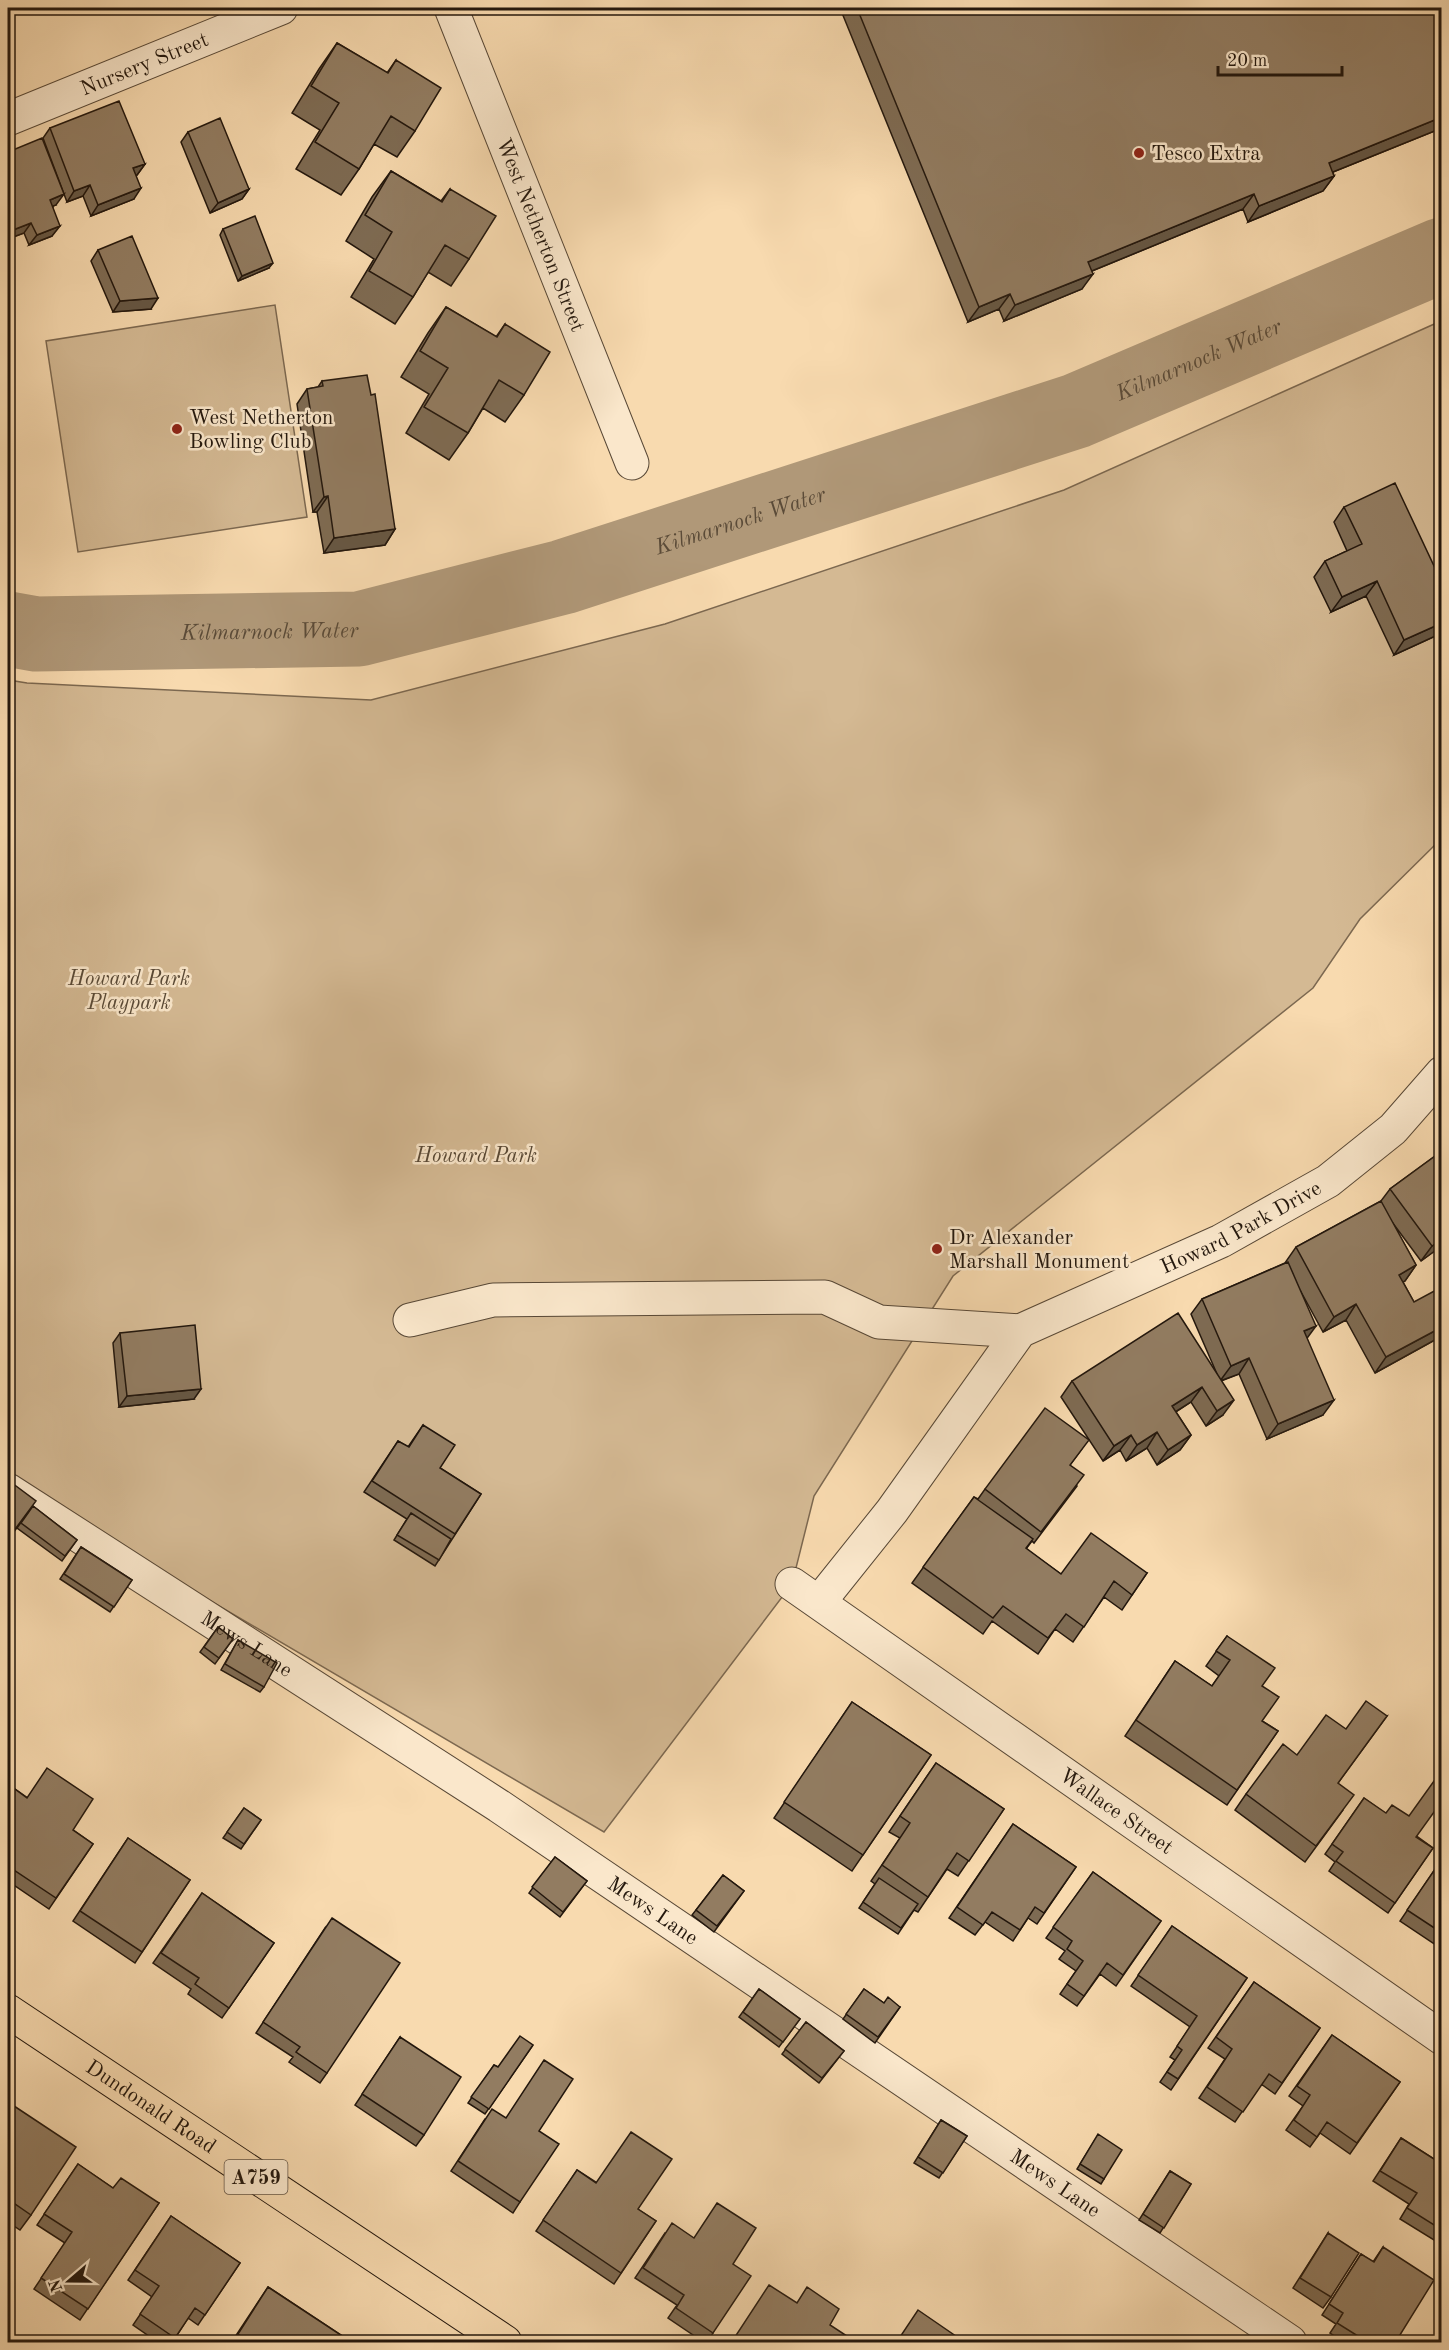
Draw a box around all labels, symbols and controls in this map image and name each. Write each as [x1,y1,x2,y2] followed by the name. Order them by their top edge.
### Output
[78,30,212,100] street label: Nursery Street
[1218,39,1342,77] scale bar
[1227,52,1267,70] text: 20 m
[492,136,588,335] street label: West Netherton Street
[1151,144,1261,165] place label: Tesco Extra
[1132,146,1146,160] marker: Tesco Extra
[1112,316,1286,406] water label: Kilmarnock Water
[189,408,333,453] place label: West Netherton Bowling Club
[170,422,184,436] marker: West Netherton Bowling Club
[652,484,829,560] water label: Kilmarnock Water
[180,620,359,645] water label: Kilmarnock Water
[67,969,190,1014] park label: Howard Park Playpark
[414,1146,537,1167] park label: Howard Park
[1158,1178,1325,1279] street label: Howard Park Drive
[949,1228,1129,1273] place label: Dr Alexander Marshall Monument
[930,1242,944,1256] marker: Dr Alexander Marshall Monument
[197,1608,295,1682] street label: Mews Lane
[1055,1765,1176,1859] street label: Wallace Street
[603,1874,701,1950] street label: Mews Lane
[81,2057,219,2158] street label: Dundonald Road
[1006,2146,1104,2222] street label: Mews Lane
[224,2160,288,2194] road number: A759
[39,2251,99,2311] north arrow
[47,2276,66,2294] text: N

